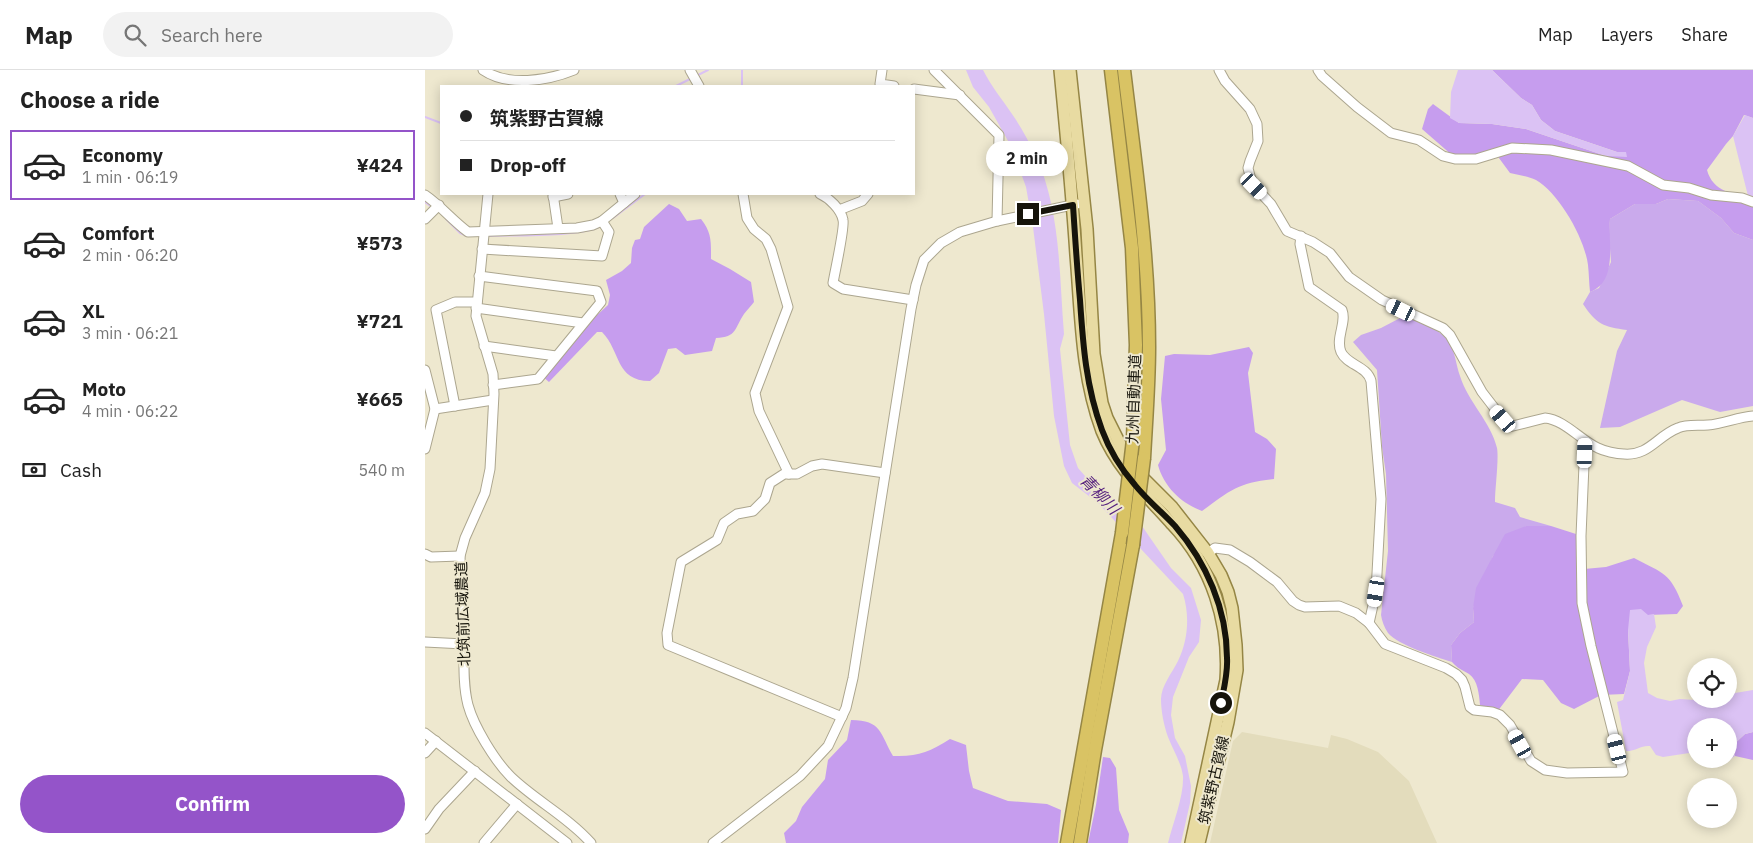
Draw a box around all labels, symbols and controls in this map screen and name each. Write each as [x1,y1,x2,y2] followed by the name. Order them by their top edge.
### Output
[103,12,453,57] search box
[25,19,73,51] text: Map
[121,21,149,49] icon: search
[161,23,263,47] text: Search here
[1538,23,1573,46] text: Map
[1601,23,1653,46] text: Layers
[1681,23,1728,46] text: Share
[20,85,160,114] text: Choose a ride
[490,106,604,130] text: 筑紫野古賀線
[987,142,1069,176] callout: 2 min
[22,143,67,188] icon: car
[82,143,163,167] text: Economy
[1006,148,1048,168] text: 2 min
[356,153,403,177] text: ¥424
[490,153,566,177] text: Drop-off
[82,167,178,187] text: 1 min · 06:19
[1238,170,1269,202] car
[1017,203,1039,225] route end
[22,221,67,266] icon: car
[82,221,155,245] text: Comfort
[356,231,403,255] text: ¥573
[82,245,178,265] text: 2 min · 06:20
[1384,297,1417,323] car
[22,299,67,344] icon: car
[82,299,105,323] text: XL
[356,309,403,333] text: ¥721
[82,323,178,343] text: 3 min · 06:21
[1122,354,1145,444] street label: 九州自動車道
[22,377,67,422] icon: car
[82,377,126,401] text: Moto
[356,387,403,411] text: ¥665
[82,401,178,421] text: 4 min · 06:22
[1487,403,1518,435] car
[1576,438,1593,468] car
[20,456,48,484] icon: cash
[60,458,102,482] text: Cash
[358,460,405,480] text: 540 m
[1076,470,1125,520] water label: 青柳川
[451,561,474,667] street label: 北筑前広域農道
[1366,576,1385,608] car
[1687,658,1737,828] map controls
[1687,658,1737,708] button: locate
[1210,692,1232,714] route start
[1687,718,1737,768] button: +
[1506,727,1533,761] car
[1606,733,1627,765] car
[1194,734,1233,826] street label: 筑紫野古賀線
[20,775,405,833] button: Confirm
[1687,778,1737,828] button: −

